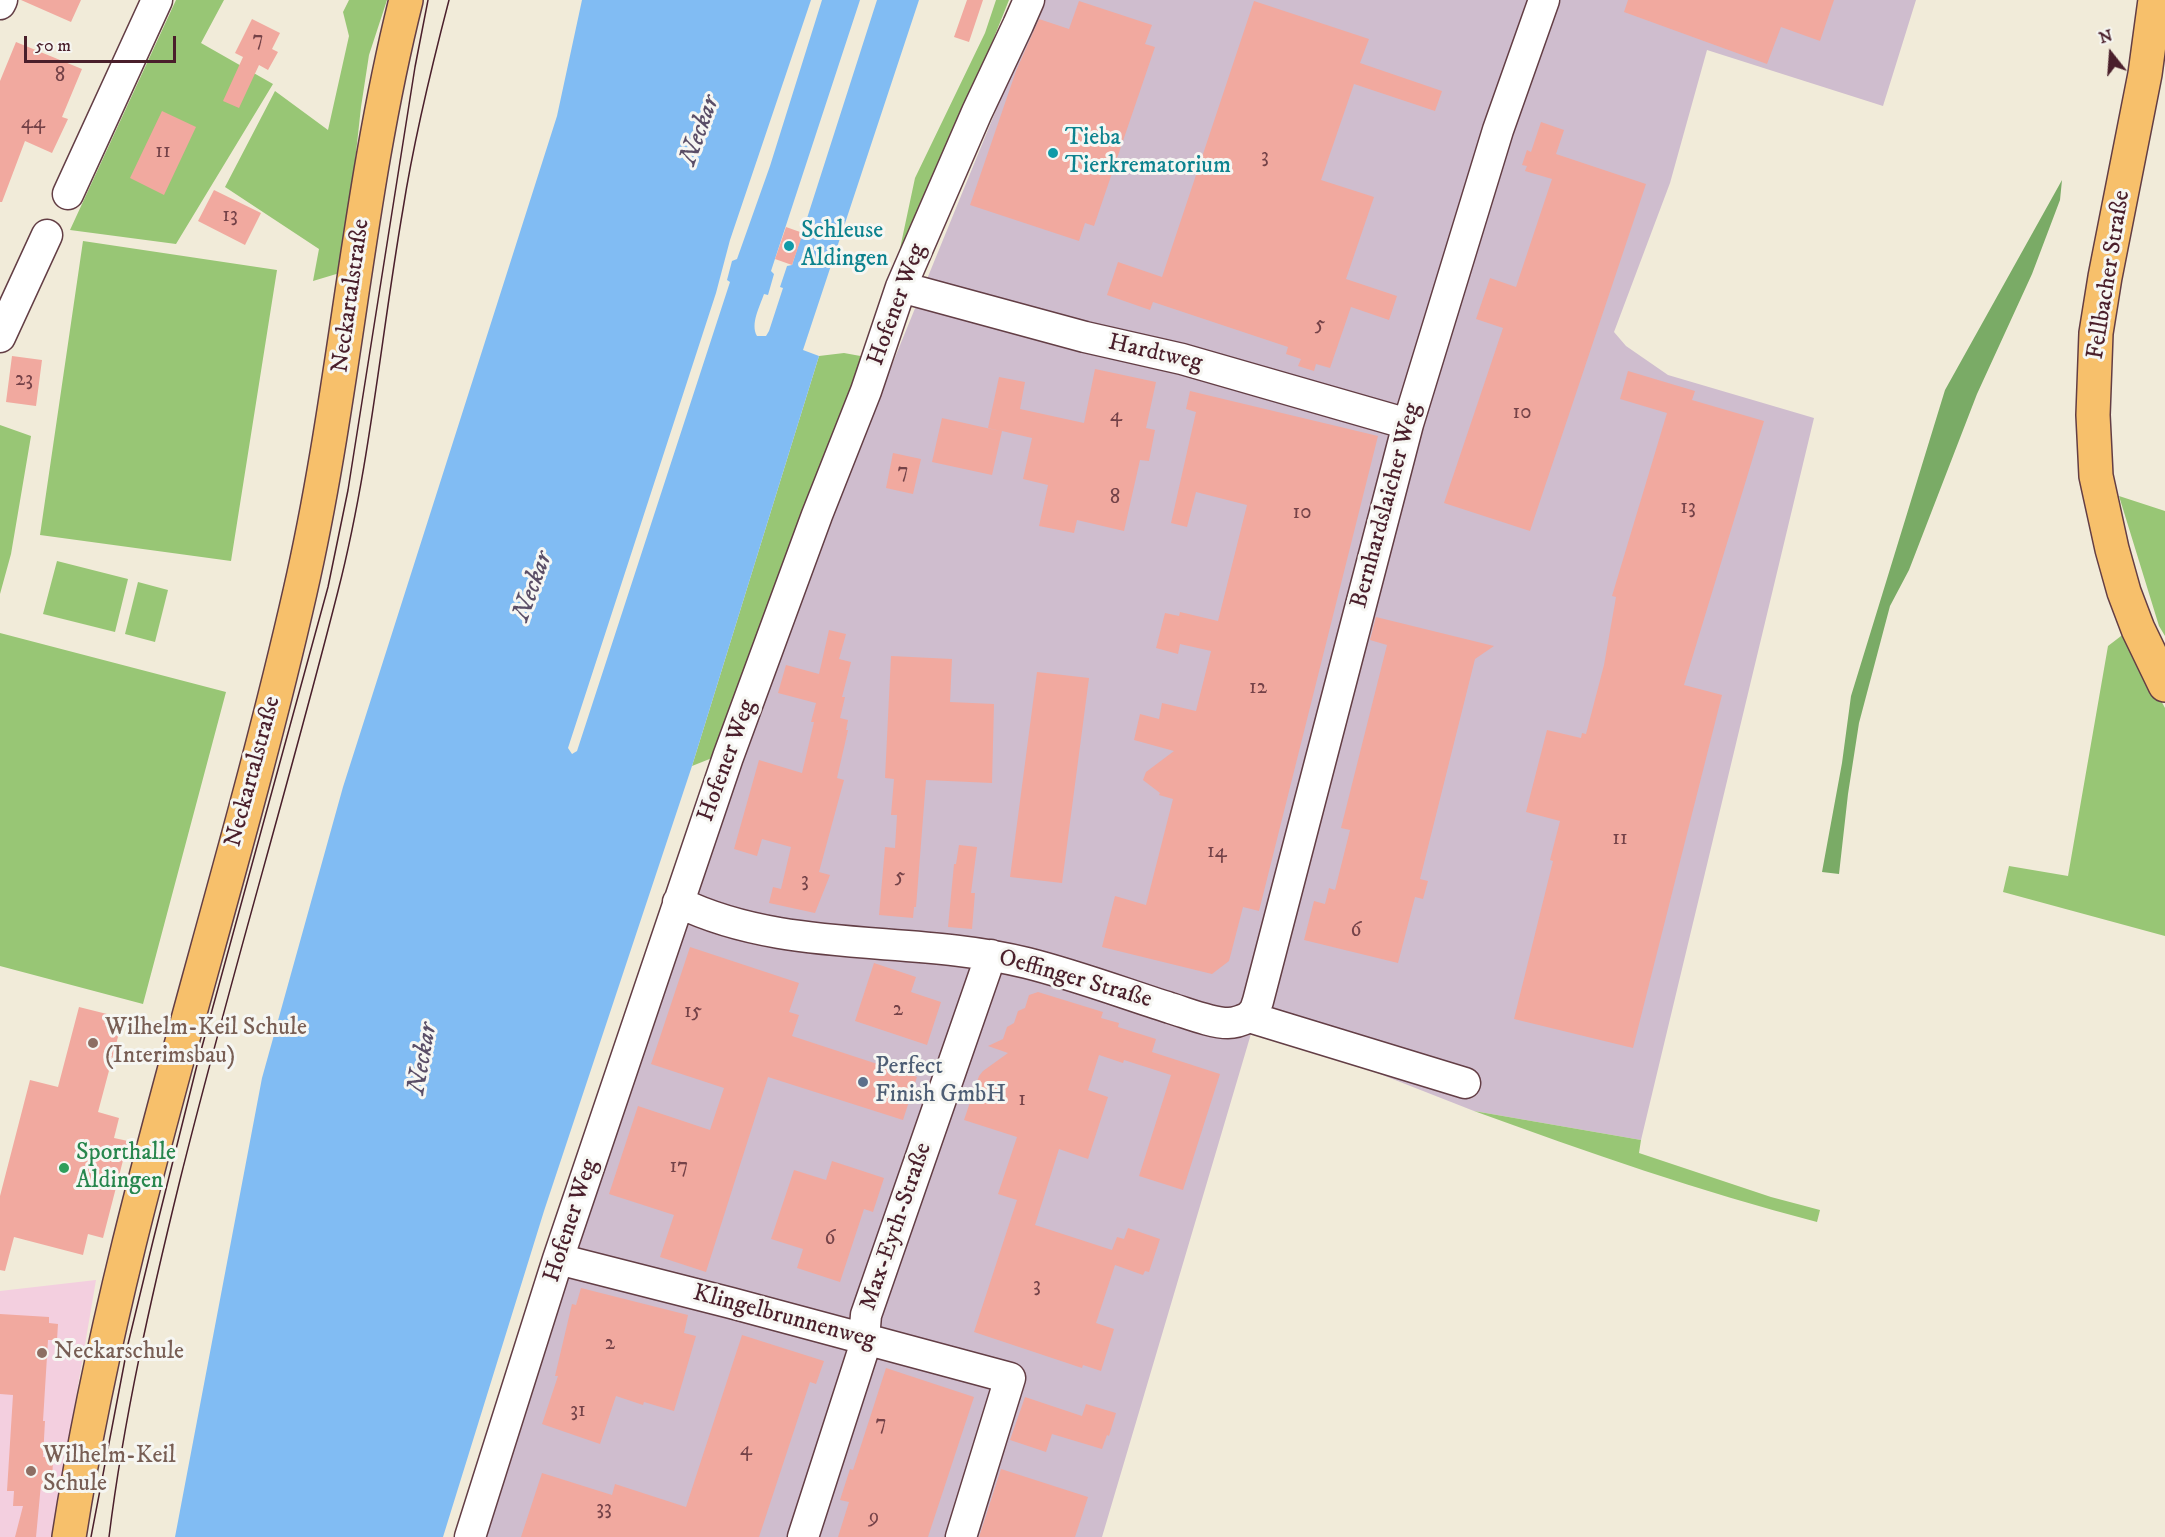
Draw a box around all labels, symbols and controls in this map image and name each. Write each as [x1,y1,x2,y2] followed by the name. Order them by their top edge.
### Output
[27,24,178,62] scale bar
[2081,24,2141,84] north arrow
[2097,25,2115,48] text: N
[252,28,264,54] house number: 7
[35,35,71,57] text: 50 m
[55,64,65,90] house number: 8
[674,92,728,170] water label: Neckar
[21,111,45,137] house number: 44
[1065,125,1231,181] place label: Tieba Tierkrematorium
[155,140,171,166] house number: 11
[1261,145,1269,171] house number: 3
[1046,146,1060,160] marker: Tieba Tierkrematorium
[2082,188,2138,362] street label: Fellbacher Straße
[222,204,238,230] house number: 13
[327,217,377,375] street label: Neckartalstraße
[801,218,888,274] place label: Schleuse Aldingen
[782,239,796,253] marker: Schleuse Aldingen
[863,240,933,370] street label: Hofener Weg
[1315,313,1325,339] house number: 5
[1105,329,1205,379] street label: Hardtweg
[15,368,33,394] house number: 23
[1346,400,1428,612] street label: Bernhardslaicher Weg
[1513,401,1531,427] house number: 10
[1110,404,1122,430] house number: 4
[897,460,909,486] house number: 7
[1110,486,1120,512] house number: 8
[1680,496,1696,522] house number: 13
[1293,501,1311,527] house number: 10
[507,548,561,626] water label: Neckar
[1249,676,1267,702] house number: 12
[220,693,288,851] street label: Neckartalstraße
[693,696,763,826] street label: Hofener Weg
[1612,827,1628,853] house number: 11
[1207,840,1227,866] house number: 14
[895,865,905,891] house number: 5
[801,869,809,895] house number: 3
[1351,919,1361,945] house number: 6
[995,944,1155,1016] street label: Oeffinger Straße
[893,998,903,1024] house number: 2
[684,1000,702,1026] house number: 15
[105,1015,307,1071] place label: Wilhelm-Keil Schule (Interimsbau)
[402,1021,446,1097] water label: Neckar
[86,1036,100,1050] marker: Wilhelm-Keil Schule (Interimsbau)
[875,1054,1006,1110] place label: Perfect Finish GmbH
[856,1075,870,1089] marker: Perfect Finish GmbH
[1018,1088,1026,1114] house number: 1
[855,1139,939,1315] street label: Max-Eyth-Straße
[76,1140,176,1196] place label: Sporthalle Aldingen
[670,1155,688,1181] house number: 17
[539,1156,605,1286] street label: Hofener Weg
[57,1161,71,1175] marker: Sporthalle Aldingen
[825,1227,835,1253] house number: 6
[1033,1274,1041,1300] house number: 3
[690,1280,878,1356] street label: Klingelbrunnenweg
[605,1332,615,1358] house number: 2
[54,1339,184,1367] place label: Neckarschule
[35,1346,49,1360] marker: Neckarschule
[570,1399,586,1425] house number: 31
[875,1412,887,1438] house number: 7
[740,1438,752,1464] house number: 4
[43,1443,176,1499] place label: Wilhelm-Keil Schule
[24,1464,38,1478] marker: Wilhelm-Keil Schule
[596,1497,612,1523] house number: 33
[869,1506,879,1532] house number: 9

